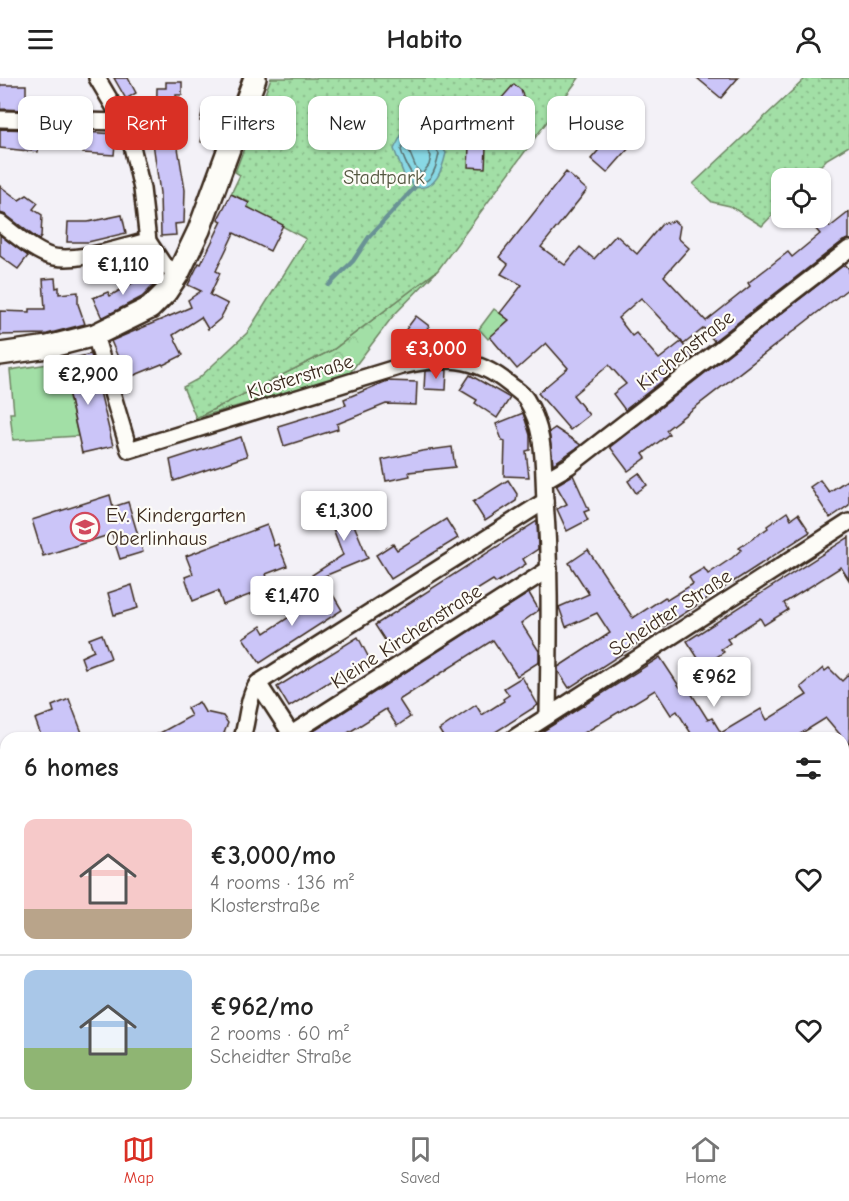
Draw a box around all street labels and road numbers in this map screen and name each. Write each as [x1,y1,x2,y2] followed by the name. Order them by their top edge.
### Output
[632,305,738,395] street label: Kirchenstraße
[244,349,356,404] street label: Klosterstraße
[605,564,736,661] street label: Scheidter Straße
[327,579,486,694] street label: Kleine Kirchenstraße

